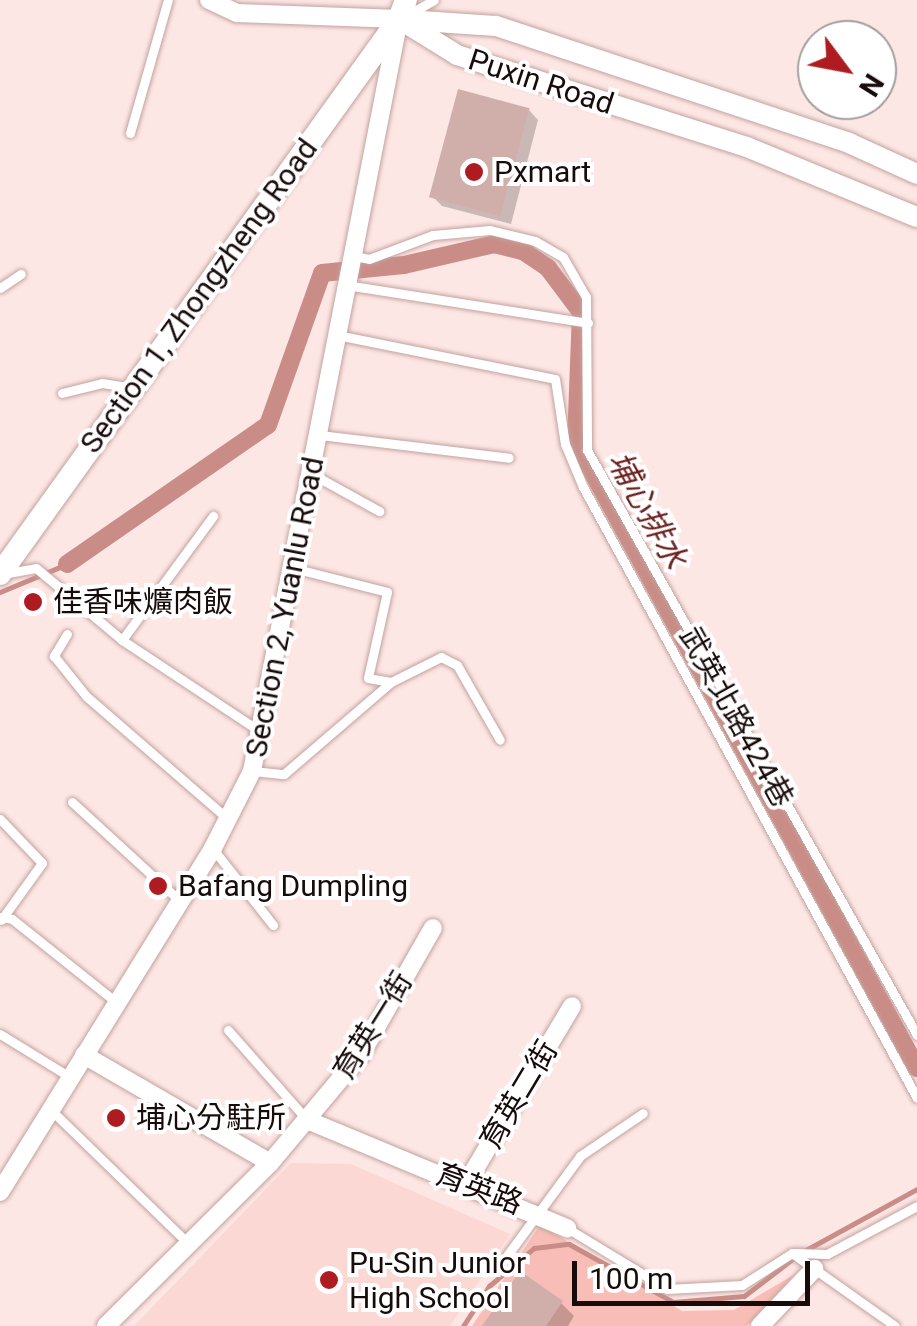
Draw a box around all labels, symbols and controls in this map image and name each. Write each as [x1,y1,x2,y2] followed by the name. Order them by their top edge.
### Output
[797,20,897,120] north arrow
[464,42,618,122] street label: Puxin Road
[852,68,890,102] text: N
[73,132,325,460] street label: Section 1, Zhongzheng Road
[494,154,591,190] place label: Pxmart
[463,161,485,183] marker: Pxmart
[599,445,695,575] water label: 埔心排水
[238,454,332,760] street label: Section 2, Yuanlu Road
[53,584,233,620] place label: 佳香味爌肉飯
[22,591,44,613] marker: 佳香味爌肉飯
[672,621,800,813] street label: 武英北路424巷
[178,868,408,904] place label: Bafang Dumpling
[147,875,169,897] marker: Bafang Dumpling
[326,966,420,1086] street label: 育英一街
[473,1034,565,1156] street label: 育英二街
[136,1100,286,1136] place label: 埔心分駐所
[105,1107,127,1129] marker: 埔心分駐所
[431,1156,527,1222] street label: 育英路
[577,1241,814,1303] scale bar
[349,1245,526,1316] place label: Pu-Sin Junior High School
[589,1261,673,1296] text: 100 m
[318,1269,340,1291] marker: Pu-Sin Junior High School

